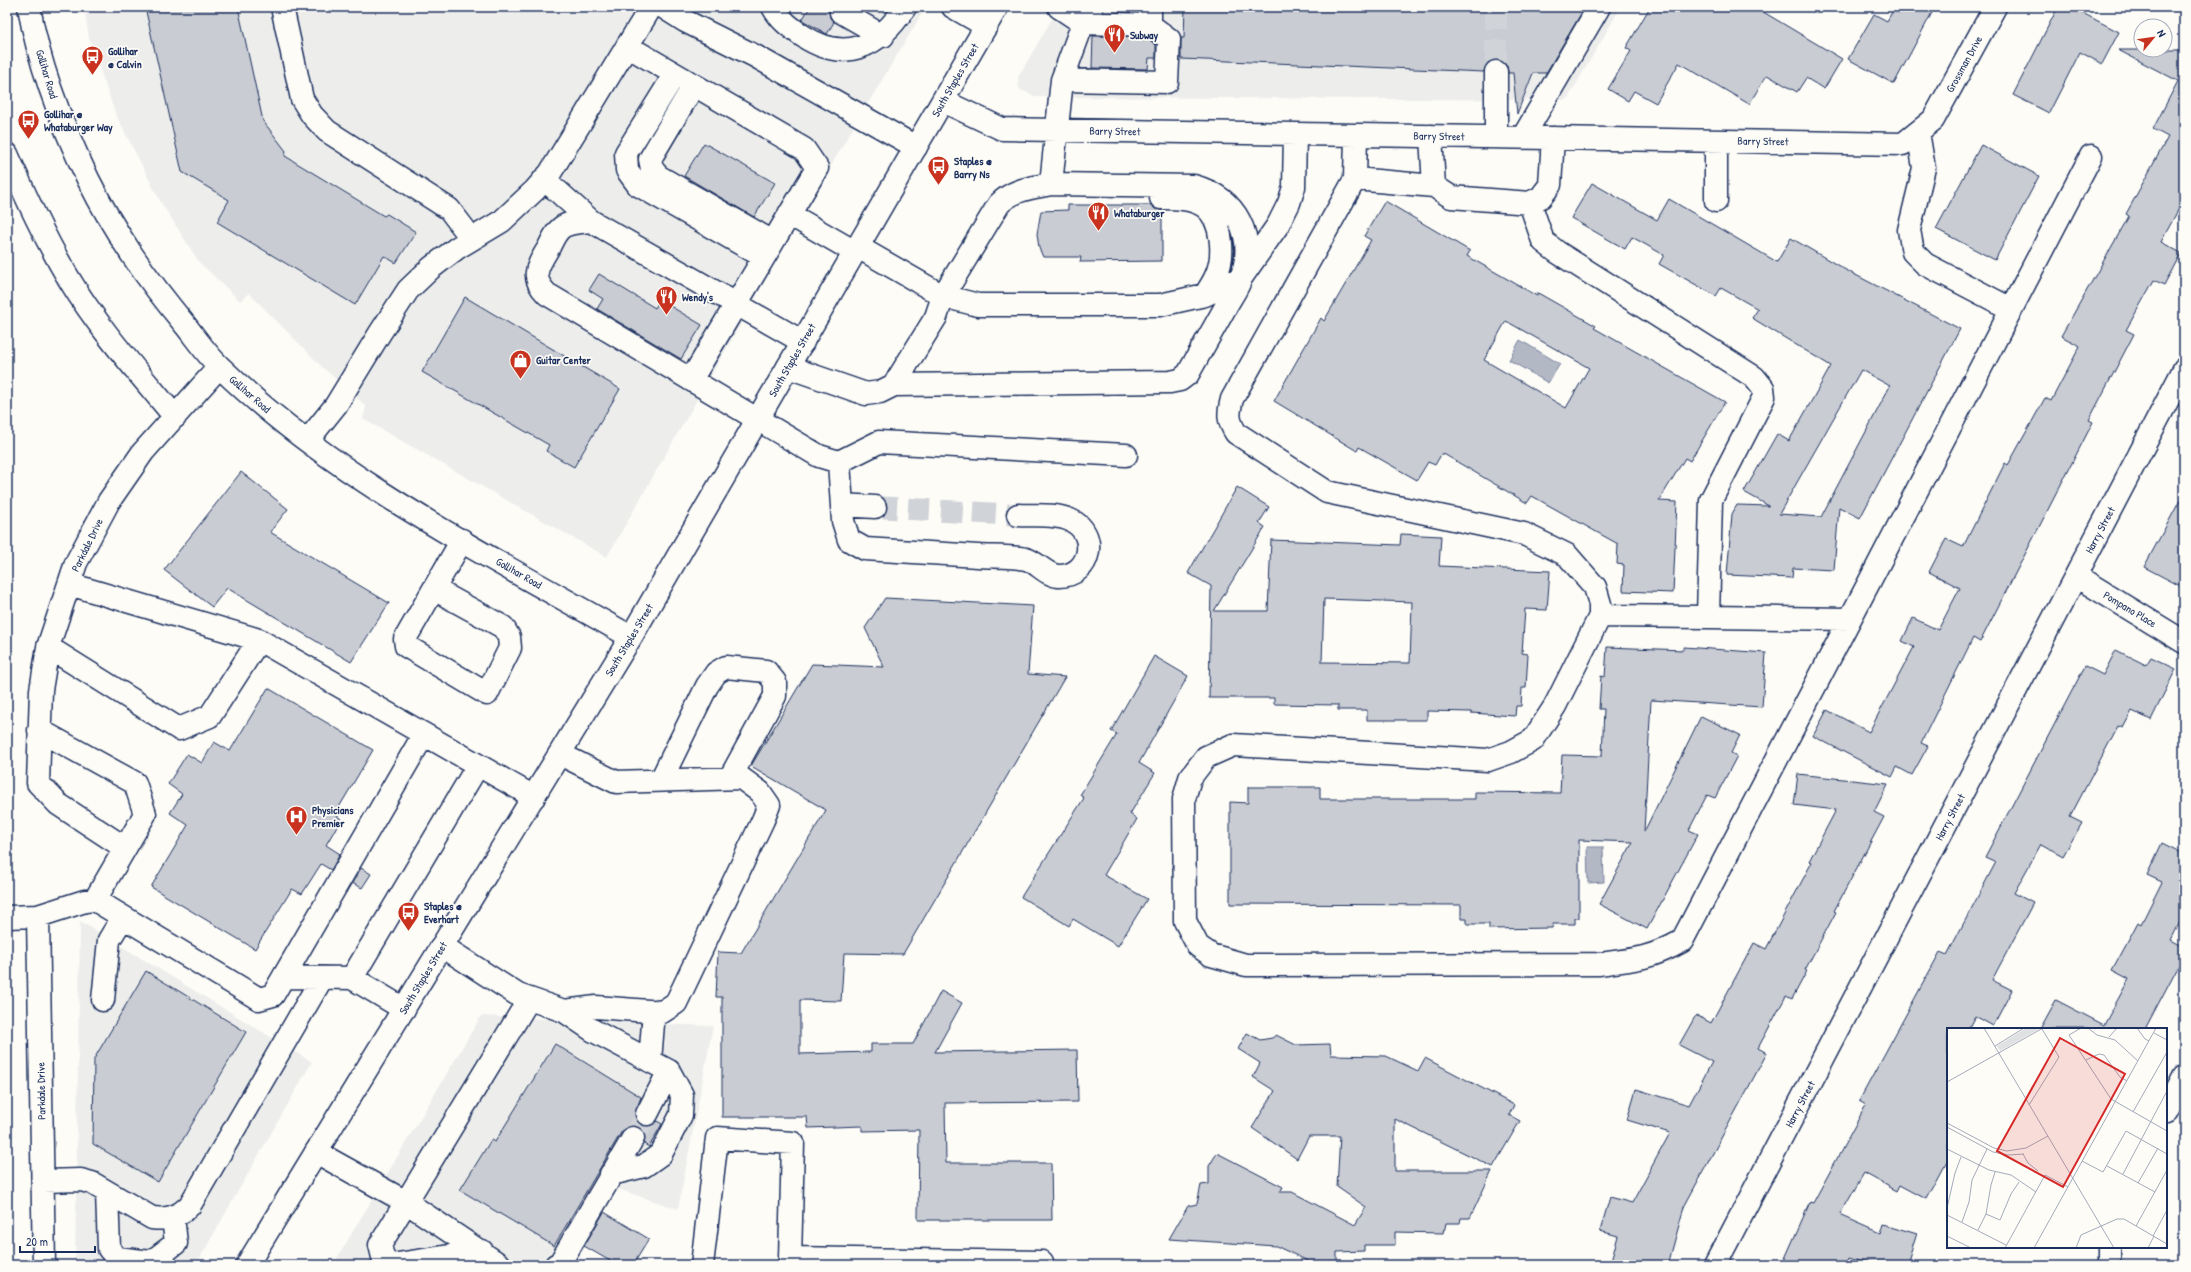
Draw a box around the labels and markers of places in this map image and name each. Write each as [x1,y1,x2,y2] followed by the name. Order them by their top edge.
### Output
[1101,22,1127,55] restaurant icon: Subway
[1130,28,1158,43] place label: Subway
[79,44,105,77] bus stop icon: Gollihar @ Calvin
[108,44,142,71] place label: Gollihar @ Calvin
[15,107,41,140] bus stop icon: Gollihar @ Whataburger Way
[44,107,113,135] place label: Gollihar @ Whataburger Way
[926,154,952,187] bus stop icon: Staples @ Barry Ns
[954,154,992,182] place label: Staples @ Barry Ns
[1086,200,1112,233] restaurant icon: Whataburger
[1114,206,1165,221] place label: Whataburger
[654,284,680,317] restaurant icon: Wendy's
[682,290,714,305] place label: Wendy's
[508,347,534,380] shop icon: Guitar Center
[536,353,592,367] place label: Guitar Center
[284,803,310,836] hospital icon: Physicians Premier
[312,803,354,830] place label: Physicians Premier
[396,899,422,932] bus stop icon: Staples @ Everhart
[424,899,462,926] place label: Staples @ Everhart

